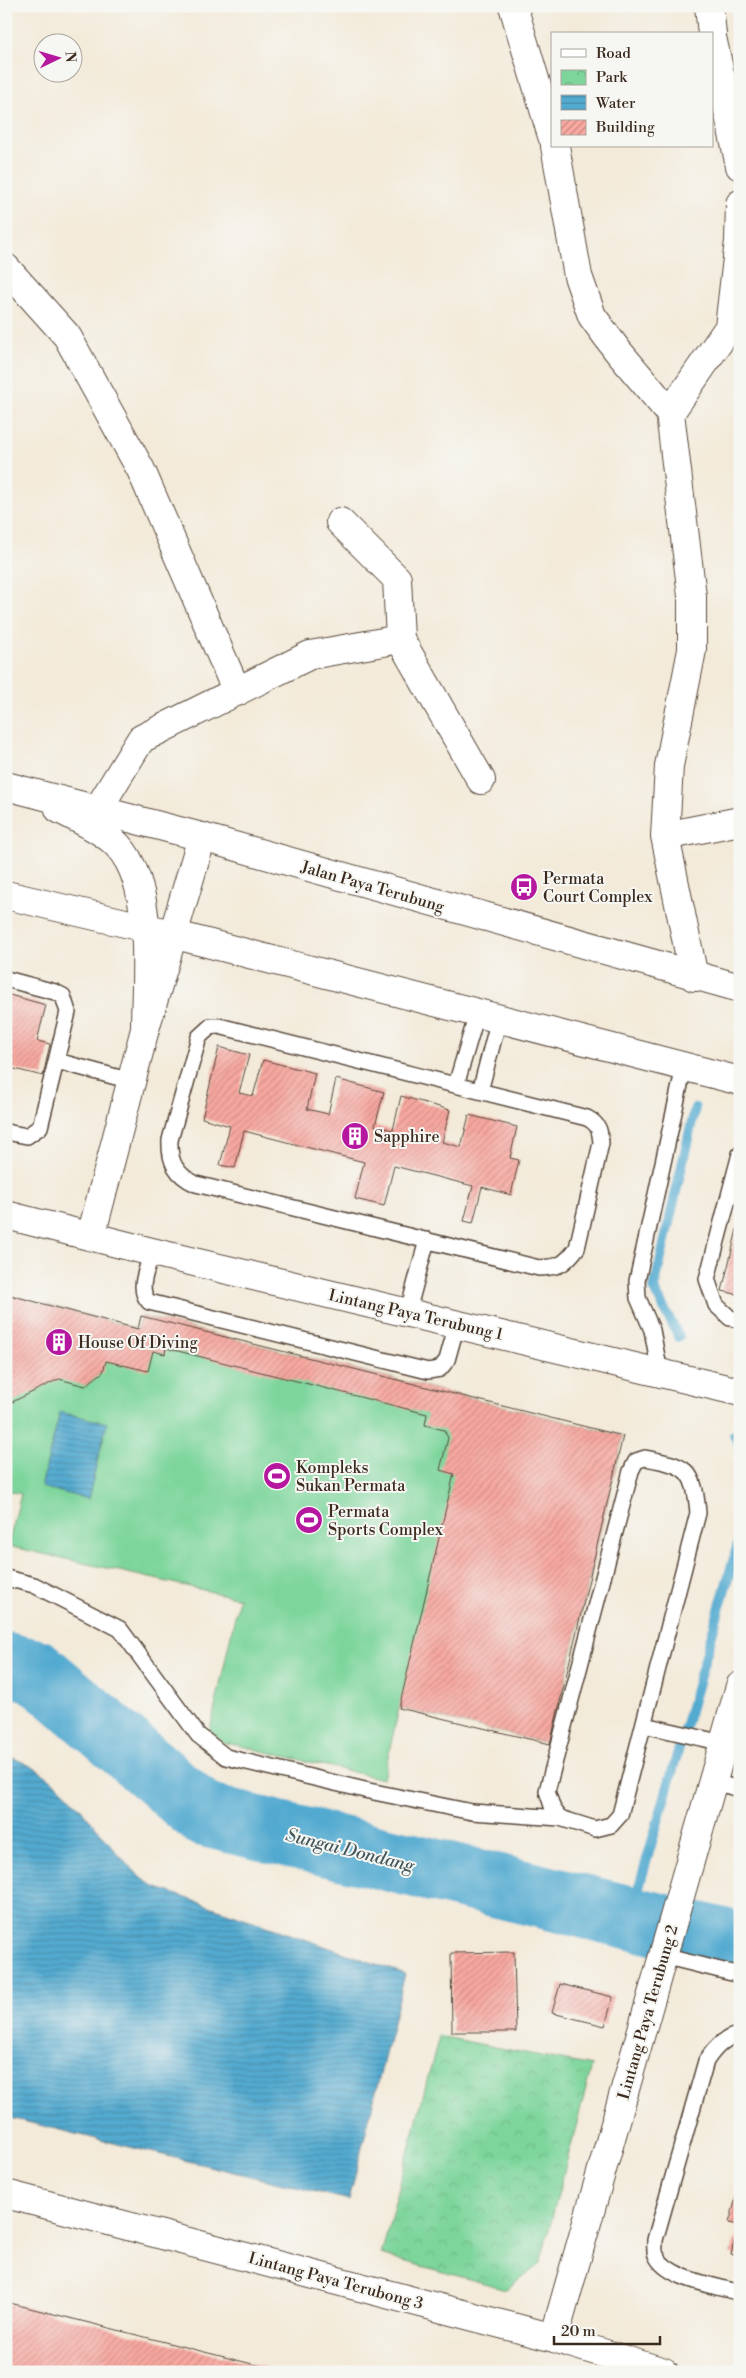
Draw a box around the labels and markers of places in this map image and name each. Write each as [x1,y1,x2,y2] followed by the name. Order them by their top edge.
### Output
[543,869,653,907] place label: Permata Court Complex
[509,872,539,902] bus stop icon: Permata Court Complex
[340,1121,370,1151] building icon: Sapphire
[374,1127,439,1147] place label: Sapphire
[44,1327,74,1357] building icon: House Of Diving
[78,1333,198,1353] place label: House Of Diving
[296,1458,406,1496] place label: Kompleks Sukan Permata
[262,1461,292,1491] sports icon: Kompleks Sukan Permata
[328,1502,444,1540] place label: Permata Sports Complex
[294,1505,324,1535] sports icon: Permata Sports Complex

